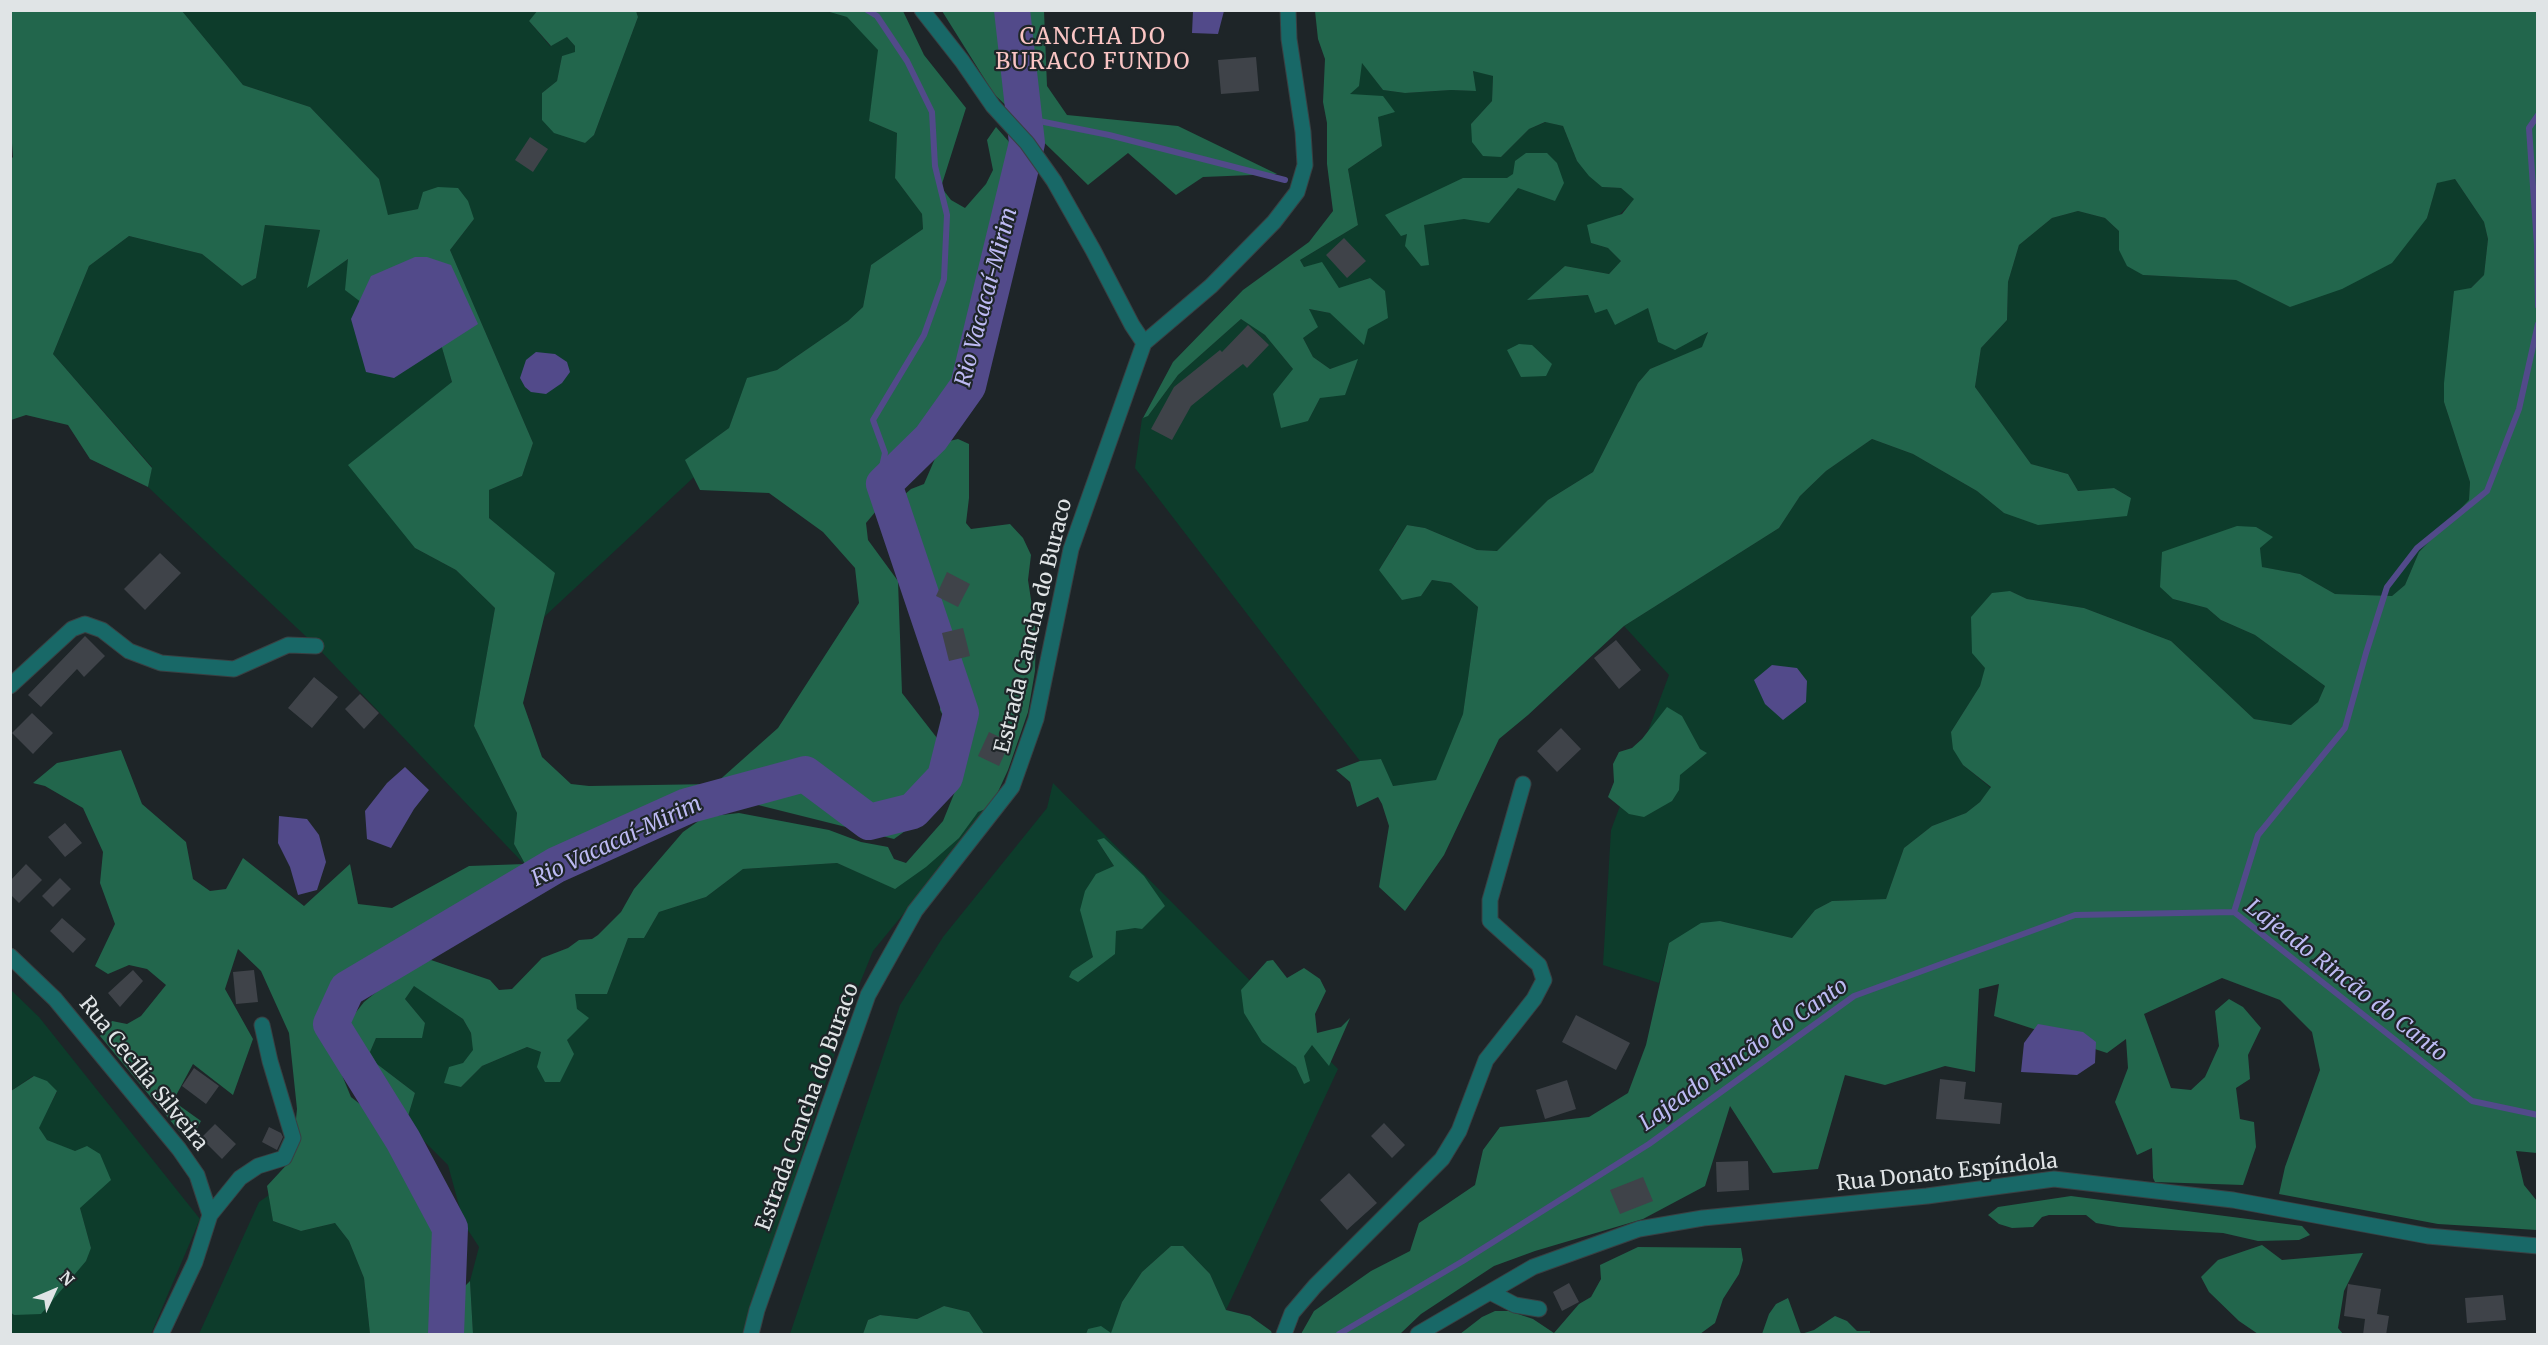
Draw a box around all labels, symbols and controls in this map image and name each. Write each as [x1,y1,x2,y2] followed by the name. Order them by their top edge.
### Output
[995,25,1191,76] district label: CANCHA DO BURACO FUNDO
[950,205,1024,389] water label: Rio Vacacaí-Mirim
[990,496,1078,756] street label: Estrada Cancha do Buraco
[528,791,706,893] water label: Rio Vacacaí-Mirim
[2240,894,2452,1068] water label: Lajeado Rincão do Canto
[1635,973,1853,1137] water label: Lajeado Rincão do Canto
[751,980,865,1234] street label: Estrada Cancha do Buraco
[73,992,213,1156] street label: Rua Cecília Silveira
[1835,1149,2059,1197] street label: Rua Donato Espíndola
[24,1261,84,1321] north arrow
[55,1267,79,1290] text: N

